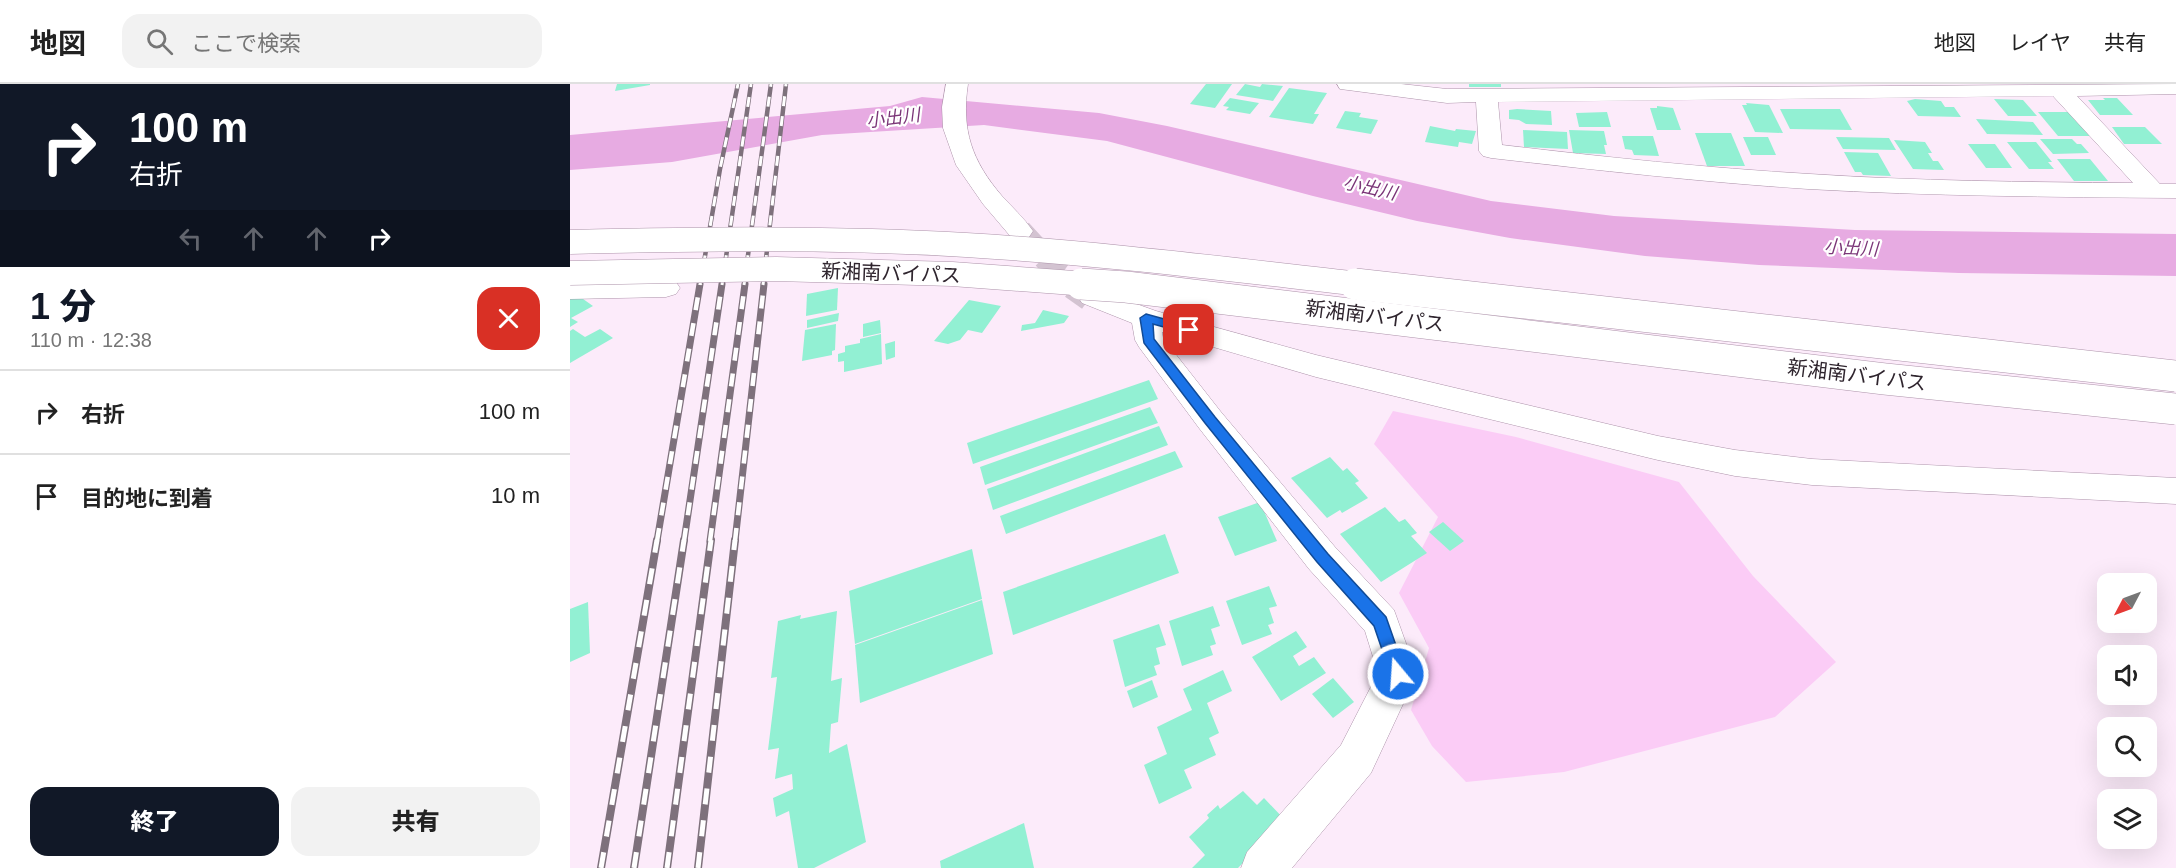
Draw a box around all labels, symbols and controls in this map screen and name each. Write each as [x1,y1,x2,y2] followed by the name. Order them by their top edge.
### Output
[122,14,542,68] search box
[143,25,176,58] icon: search
[30,28,86,59] text: 地図
[191,31,301,56] text: ここで検索
[1934,31,1976,54] text: 地図
[2009,31,2071,54] text: レイヤ
[2104,31,2146,54] text: 共有
[129,104,248,151] text: 100 m
[865,105,923,131] water label: 小出川
[30,108,108,186] icon: right
[129,160,183,190] text: 右折
[1341,172,1401,204] water label: 小出川
[174,222,207,255] icon: left
[237,222,270,255] icon: ahead
[300,222,333,255] icon: ahead
[363,222,396,255] icon: right
[1824,237,1880,260] water label: 小出川
[821,260,961,286] street label: 新湘南バイパス
[30,286,96,327] text: 1 分
[477,287,540,350] button: close
[1304,297,1446,335] street label: 新湘南バイパス
[1163,304,1214,355] pin
[1172,313,1205,346] icon: arrive
[30,329,152,351] text: 110 m · 12:38
[1786,356,1928,394] street label: 新湘南バイパス
[30,396,63,429] icon: right
[479,399,540,424] text: 100 m
[81,402,125,427] text: 右折
[30,480,63,513] icon: arrive
[491,483,540,508] text: 10 m
[81,486,213,511] text: 目的地に到着
[2097,573,2157,633] north arrow
[2097,573,2157,849] map controls
[1366,642,1430,706] position arrow
[2097,645,2157,705] button: sound
[2097,717,2157,777] button: search
[30,787,279,856] button: 終了
[291,787,540,856] button: 共有
[2097,789,2157,849] button: layers

